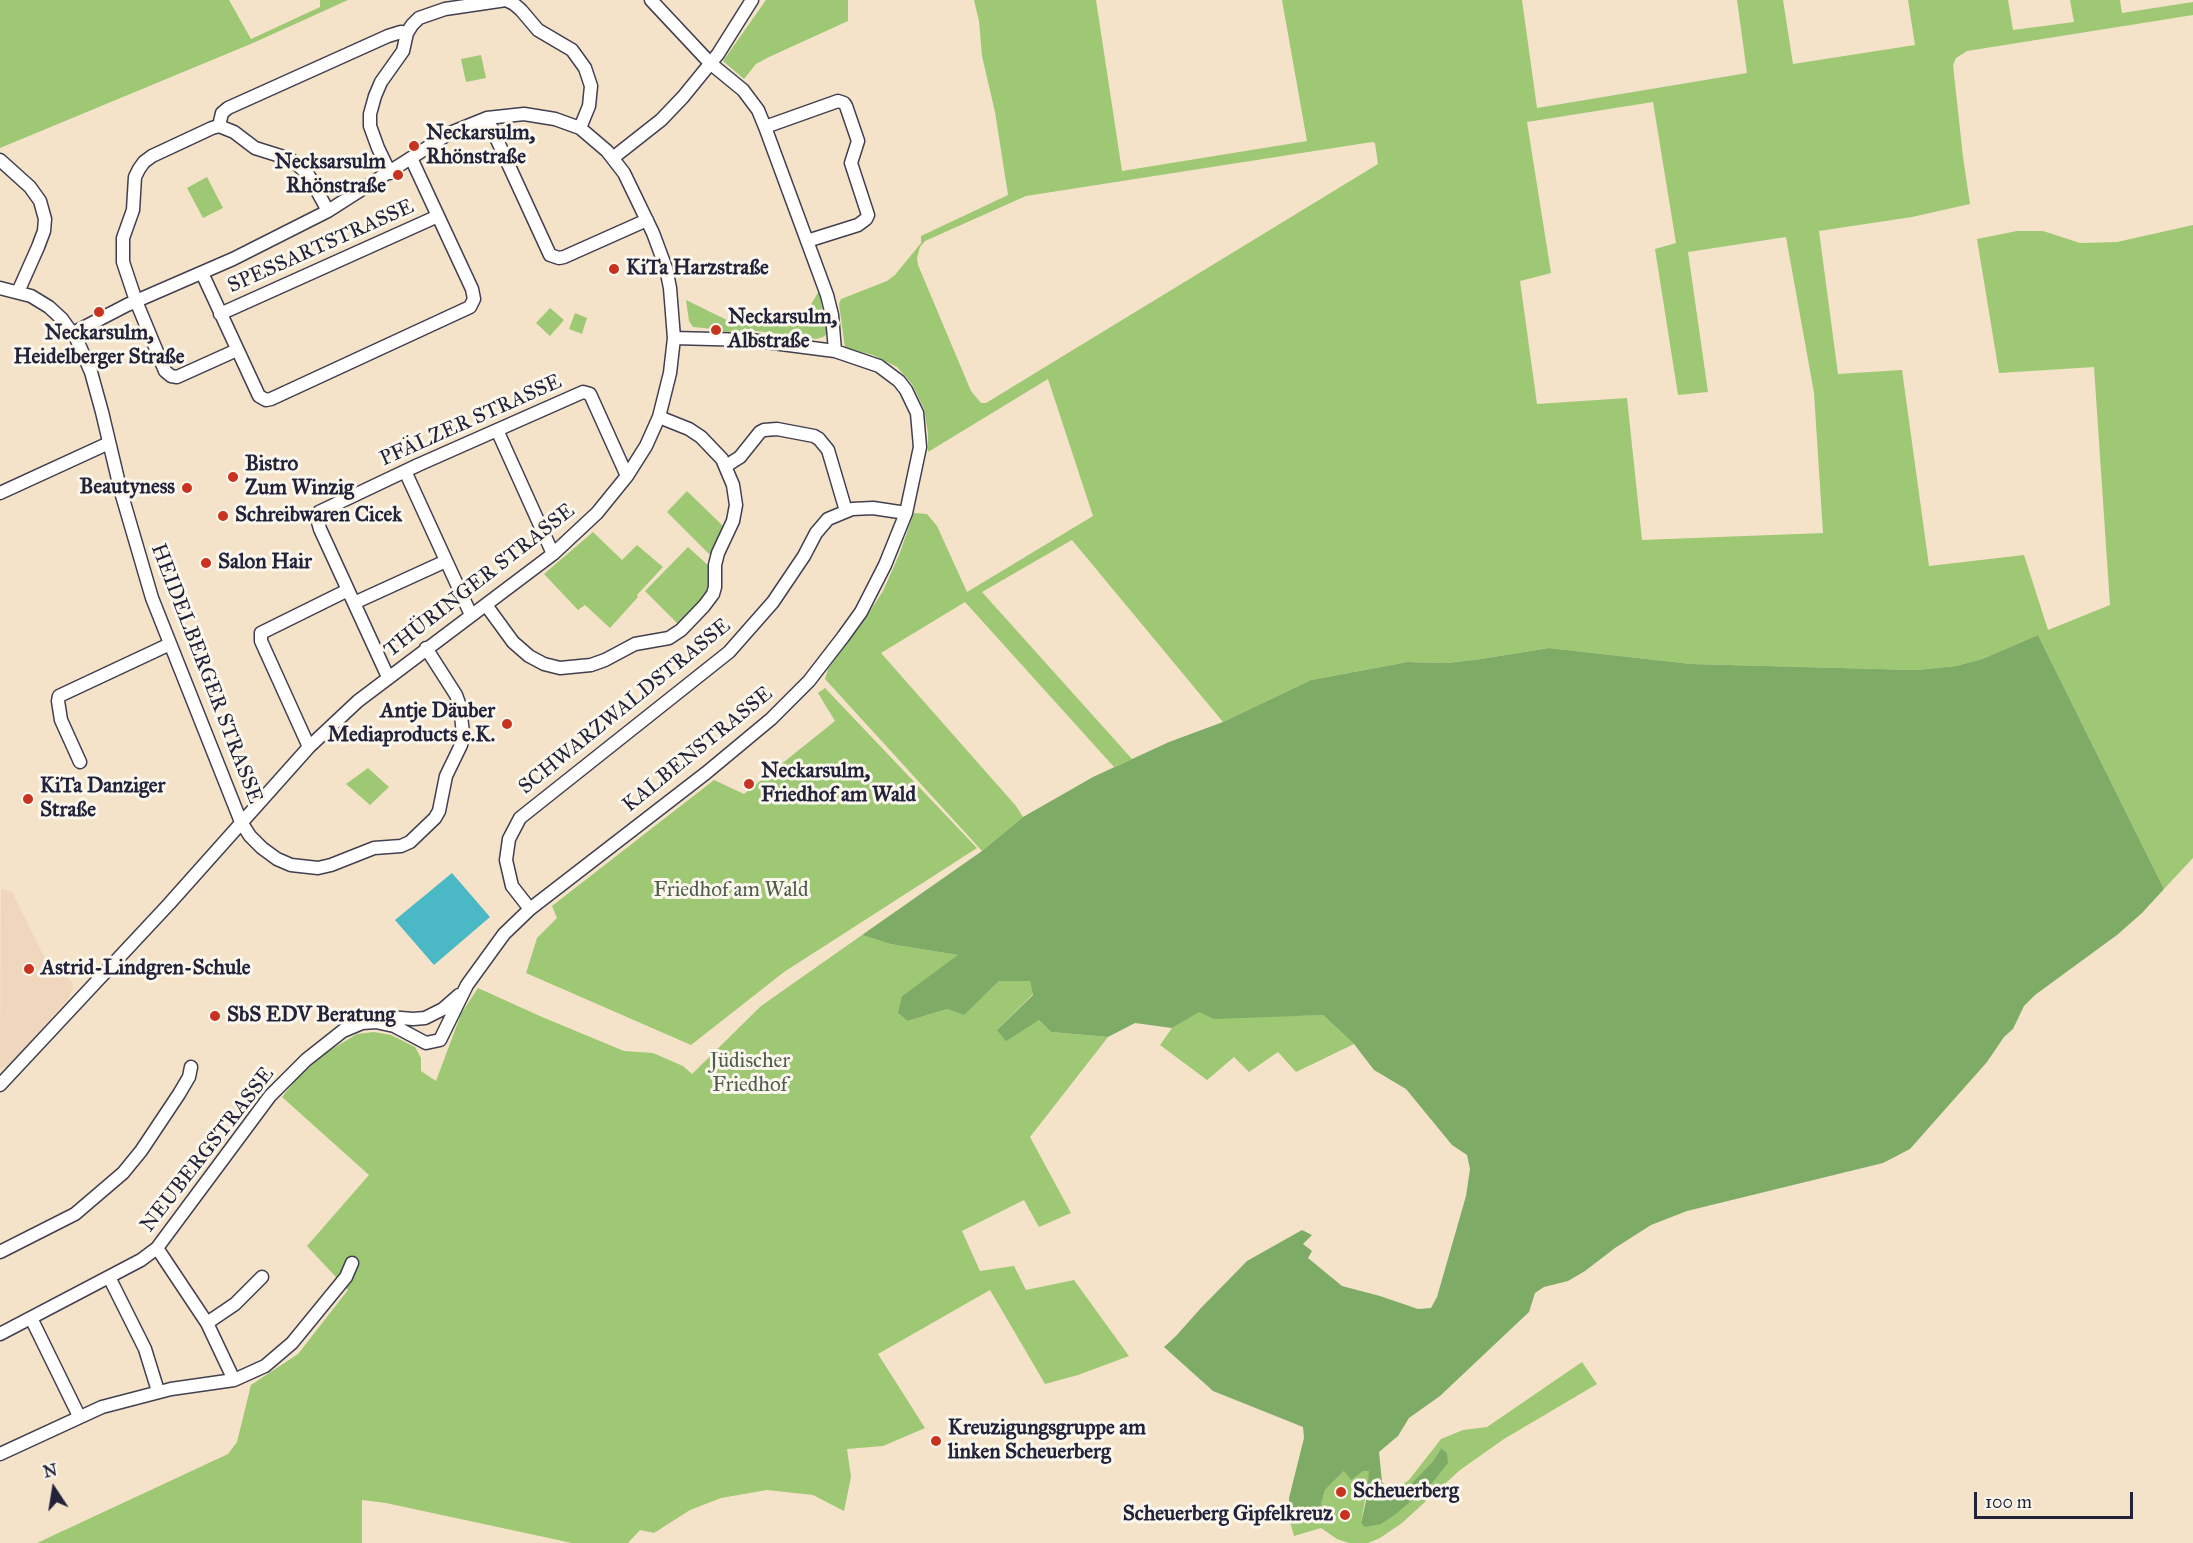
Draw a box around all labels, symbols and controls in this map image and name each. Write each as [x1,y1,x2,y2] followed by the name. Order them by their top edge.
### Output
[426,121,535,171] place label: Neckarsulm, Rhönstraße
[407,139,421,153] marker: Neckarsulm, Rhönstraße
[275,150,386,200] place label: Necksarsulm Rhönstraße
[391,168,405,182] marker: Necksarsulm Rhönstraße
[224,195,418,299] street label: SPESSARTSTRASSE
[626,256,769,282] place label: KiTa Harzstraße
[607,262,621,276] marker: KiTa Harzstraße
[92,305,106,319] marker: Neckarsulm, Heidelberger Straße
[728,305,837,355] place label: Neckarsulm, Albstraße
[14,321,184,371] place label: Neckarsulm, Heidelberger Straße
[709,323,723,337] marker: Neckarsulm, Albstraße
[376,370,566,472] street label: PFÄLZER STRASSE
[245,452,354,502] place label: Bistro Zum Winzig
[226,470,240,484] marker: Bistro Zum Winzig
[80,475,175,501] place label: Beautyness
[180,481,194,495] marker: Beautyness
[380,499,580,663] street label: THÜRINGER STRASSE
[235,503,402,529] place label: Schreibwaren Cicek
[216,509,230,523] marker: Schreibwaren Cicek
[145,540,267,808] street label: HEIDELBERGER STRASSE
[218,550,312,576] place label: Salon Hair
[199,556,213,570] marker: Salon Hair
[514,614,736,800] street label: SCHWARZWALDSTRASSE
[618,682,778,818] street label: KALBENSTRASSE
[328,699,495,749] place label: Antje Däuber Mediaproducts e.K.
[500,717,514,731] marker: Antje Däuber Mediaproducts e.K.
[761,759,916,809] place label: Neckarsulm, Friedhof am Wald
[40,774,165,824] place label: KiTa Danziger Straße
[742,777,756,791] marker: Neckarsulm, Friedhof am Wald
[21,792,35,806] marker: KiTa Danziger Straße
[654,878,808,904] park label: Friedhof am Wald
[41,956,250,982] place label: Astrid-Lindgren-Schule
[22,962,36,976] marker: Astrid-Lindgren-Schule
[227,1003,395,1029] place label: SbS EDV Beratung
[208,1009,222,1023] marker: SbS EDV Beratung
[710,1049,790,1099] park label: Jüdischer Friedhof
[136,1063,280,1237] street label: NEUBERGSTRASSE
[948,1416,1146,1466] place label: Kreuzigungsgruppe am linken Scheuerberg
[929,1434,943,1448] marker: Kreuzigungsgruppe am linken Scheuerberg
[24,1459,84,1519] north arrow
[42,1460,59,1482] text: N
[1353,1479,1459,1505] place label: Scheuerberg
[1977,1480,2136,1518] scale bar
[1334,1485,1348,1499] marker: Scheuerberg
[1985,1491,2032,1513] text: 100 m
[1123,1502,1333,1528] place label: Scheuerberg Gipfelkreuz
[1338,1508,1352,1522] marker: Scheuerberg Gipfelkreuz

